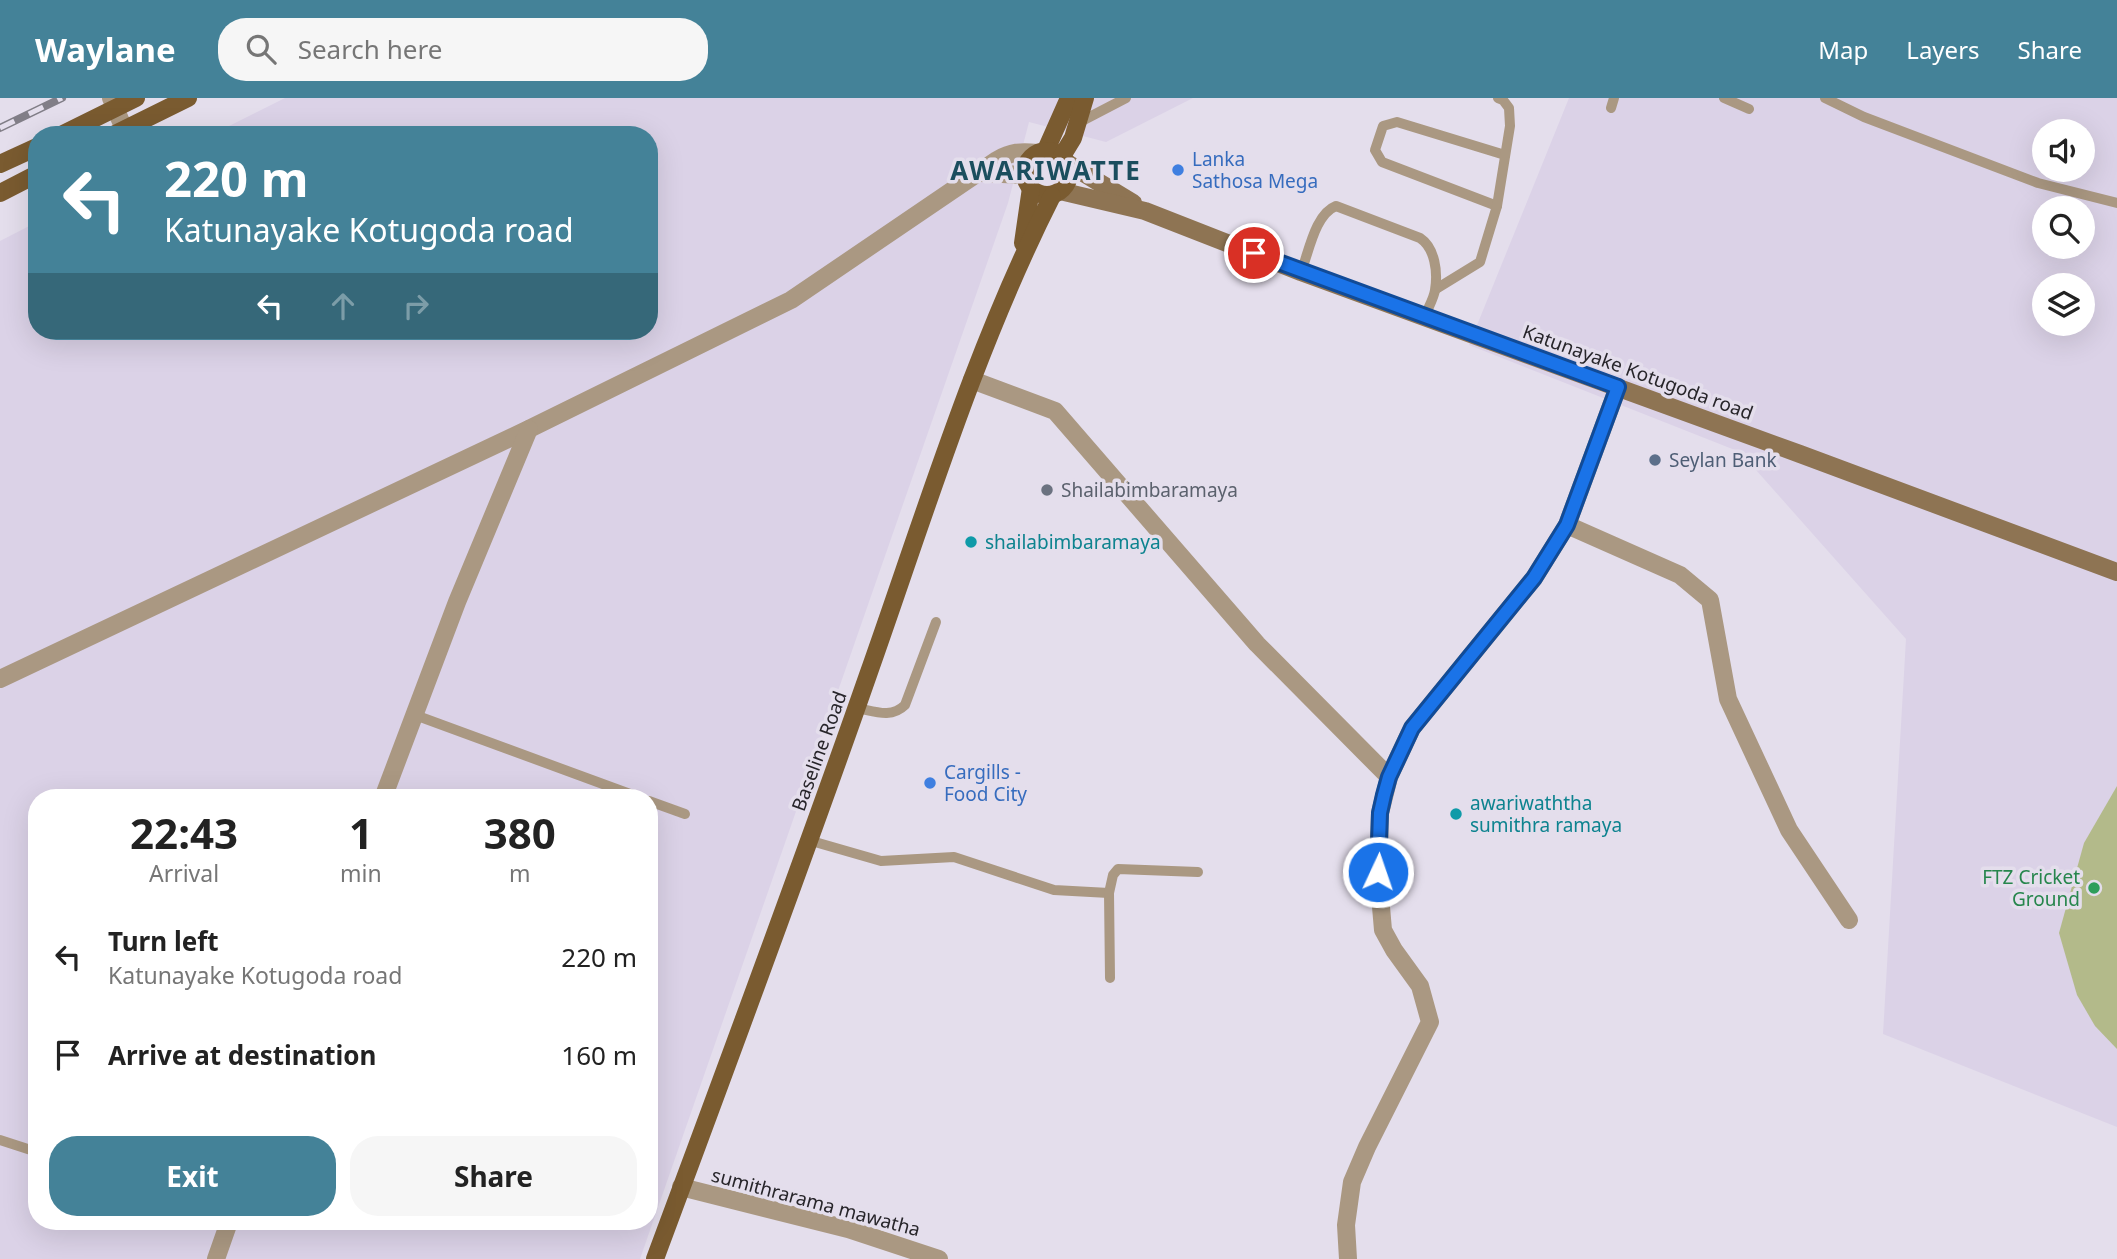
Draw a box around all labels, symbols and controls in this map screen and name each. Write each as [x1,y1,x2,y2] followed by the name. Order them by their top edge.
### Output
[218,18,708,81] search box
[35,27,176,72] text: Waylane
[242,30,280,68] icon: search
[298,31,442,67] text: Search here
[1818,33,1868,66] text: Map
[1906,33,1980,66] text: Layers
[2018,33,2082,66] text: Share
[2032,119,2095,336] map controls
[2032,119,2095,182] button: sound
[164,145,309,211] text: 220 m
[1192,146,1318,194] place label: Lanka Sathosa Mega
[950,152,1142,188] district label: AWARIWATTE
[49,154,140,245] icon: left
[1170,162,1186,178] marker: Lanka Sathosa Mega
[2032,196,2095,259] button: search
[164,208,574,251] text: Katunayake Kotugoda road
[1224,223,1284,283] pin
[1235,234,1273,272] icon: arrive
[2032,273,2095,336] button: layers
[251,287,289,325] icon: left
[324,287,362,325] icon: ahead
[397,287,435,325] icon: right
[1519,318,1757,426] street label: Katunayake Kotugoda road
[1669,447,1777,473] place label: Seylan Bank
[1647,452,1663,468] marker: Seylan Bank
[1061,477,1238,503] place label: Shailabimbaramaya
[1039,482,1055,498] marker: Shailabimbaramaya
[985,529,1161,555] place label: shailabimbaramaya
[963,534,979,550] marker: shailabimbaramaya
[785,687,853,815] street label: Baseline Road
[944,759,1027,807] place label: Cargills - Food City
[922,775,938,791] marker: Cargills - Food City
[1470,790,1622,838] place label: awariwaththa sumithra ramaya
[130,804,238,861] text: 22:43
[349,804,373,861] text: 1
[484,804,556,861] text: 380
[1448,806,1464,822] marker: awariwaththa sumithra ramaya
[1341,835,1415,909] position arrow
[149,857,219,889] text: Arrival
[340,857,382,889] text: min
[509,857,531,889] text: m
[1982,864,2080,912] place label: FTZ Cricket Ground
[2086,880,2102,896] marker: FTZ Cricket Ground
[108,923,219,959] text: Turn left
[49,938,87,976] icon: left
[561,939,637,975] text: 220 m
[108,959,402,991] text: Katunayake Kotugoda road
[49,1036,87,1074] icon: arrive
[108,1037,377,1073] text: Arrive at destination
[561,1037,637,1073] text: 160 m
[49,1136,336,1216] button: Exit
[350,1136,637,1216] button: Share
[709,1162,923,1242] street label: sumithrarama mawatha

